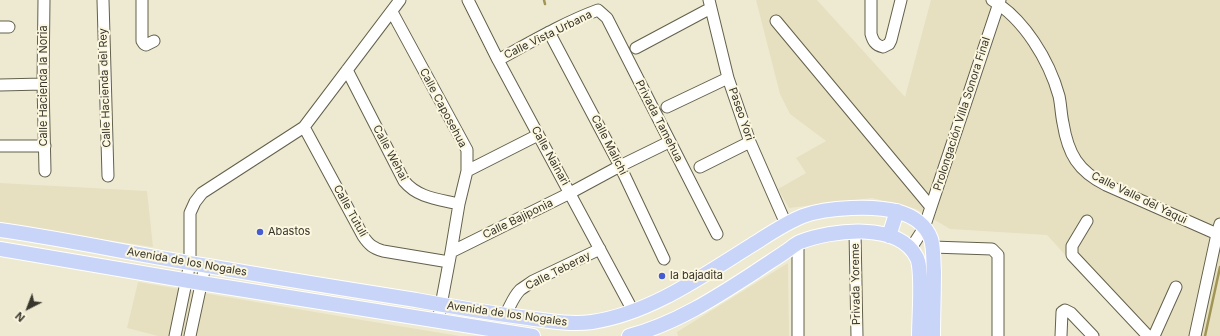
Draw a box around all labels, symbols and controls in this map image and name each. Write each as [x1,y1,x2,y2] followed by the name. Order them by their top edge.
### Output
[502,8,594,62] street label: Calle Vista Urbana
[37,25,51,147] street label: Calle Hacienda la Noria
[96,28,114,148] street label: Calle Hacienda del Rey
[931,35,993,193] street label: Prolongación Villa Sonora Final
[417,66,469,150] street label: Calle Caposehua
[633,78,685,164] street label: Privada Tamehua
[726,86,756,142] street label: Paseo Yori
[588,113,630,177] street label: Calle Malichi
[370,123,410,183] street label: Calle Wehai
[528,124,572,188] street label: Calle Nainari
[1089,169,1189,227] street label: Calle Valle del Yaqui
[330,183,370,239] street label: Calle Tutuli
[481,196,555,242] street label: Calle Bajiponia
[268,225,310,239] place label: Abastos
[255,227,265,237] marker: Abastos
[849,243,863,325] street label: Privada Yoreme
[126,245,248,279] street label: Avenida de los Nogales
[523,249,593,293] street label: Calle Teberay
[670,269,723,283] place label: la bajadita
[657,271,667,281] marker: la bajadita
[8,288,48,328] north arrow
[446,299,568,329] street label: Avenida de los Nogales
[12,309,28,325] text: N

